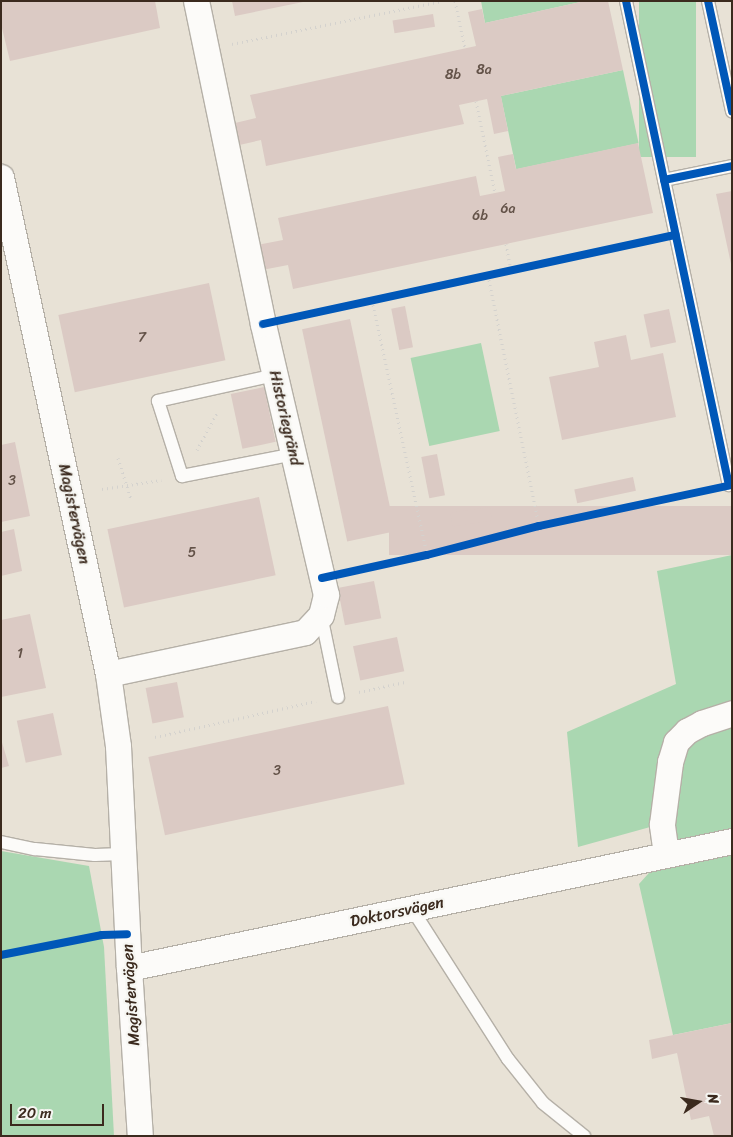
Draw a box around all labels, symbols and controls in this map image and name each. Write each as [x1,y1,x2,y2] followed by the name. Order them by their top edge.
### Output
[476,62,492,78] house number: 8a
[445,67,461,83] house number: 8b
[501,201,515,217] house number: 6a
[472,208,488,224] house number: 6b
[138,330,146,346] house number: 7
[265,368,305,468] street label: Historiegränd
[54,462,94,566] street label: Magistervägen
[8,473,16,489] house number: 3
[188,545,196,561] house number: 5
[17,646,23,662] house number: 1
[273,763,281,779] house number: 3
[348,893,446,931] street label: Doktorsvägen
[118,943,144,1047] street label: Magistervägen
[673,1077,723,1127] north arrow
[700,1091,726,1106] text: N
[12,1094,106,1126] scale bar
[18,1100,52,1126] text: 20 m

